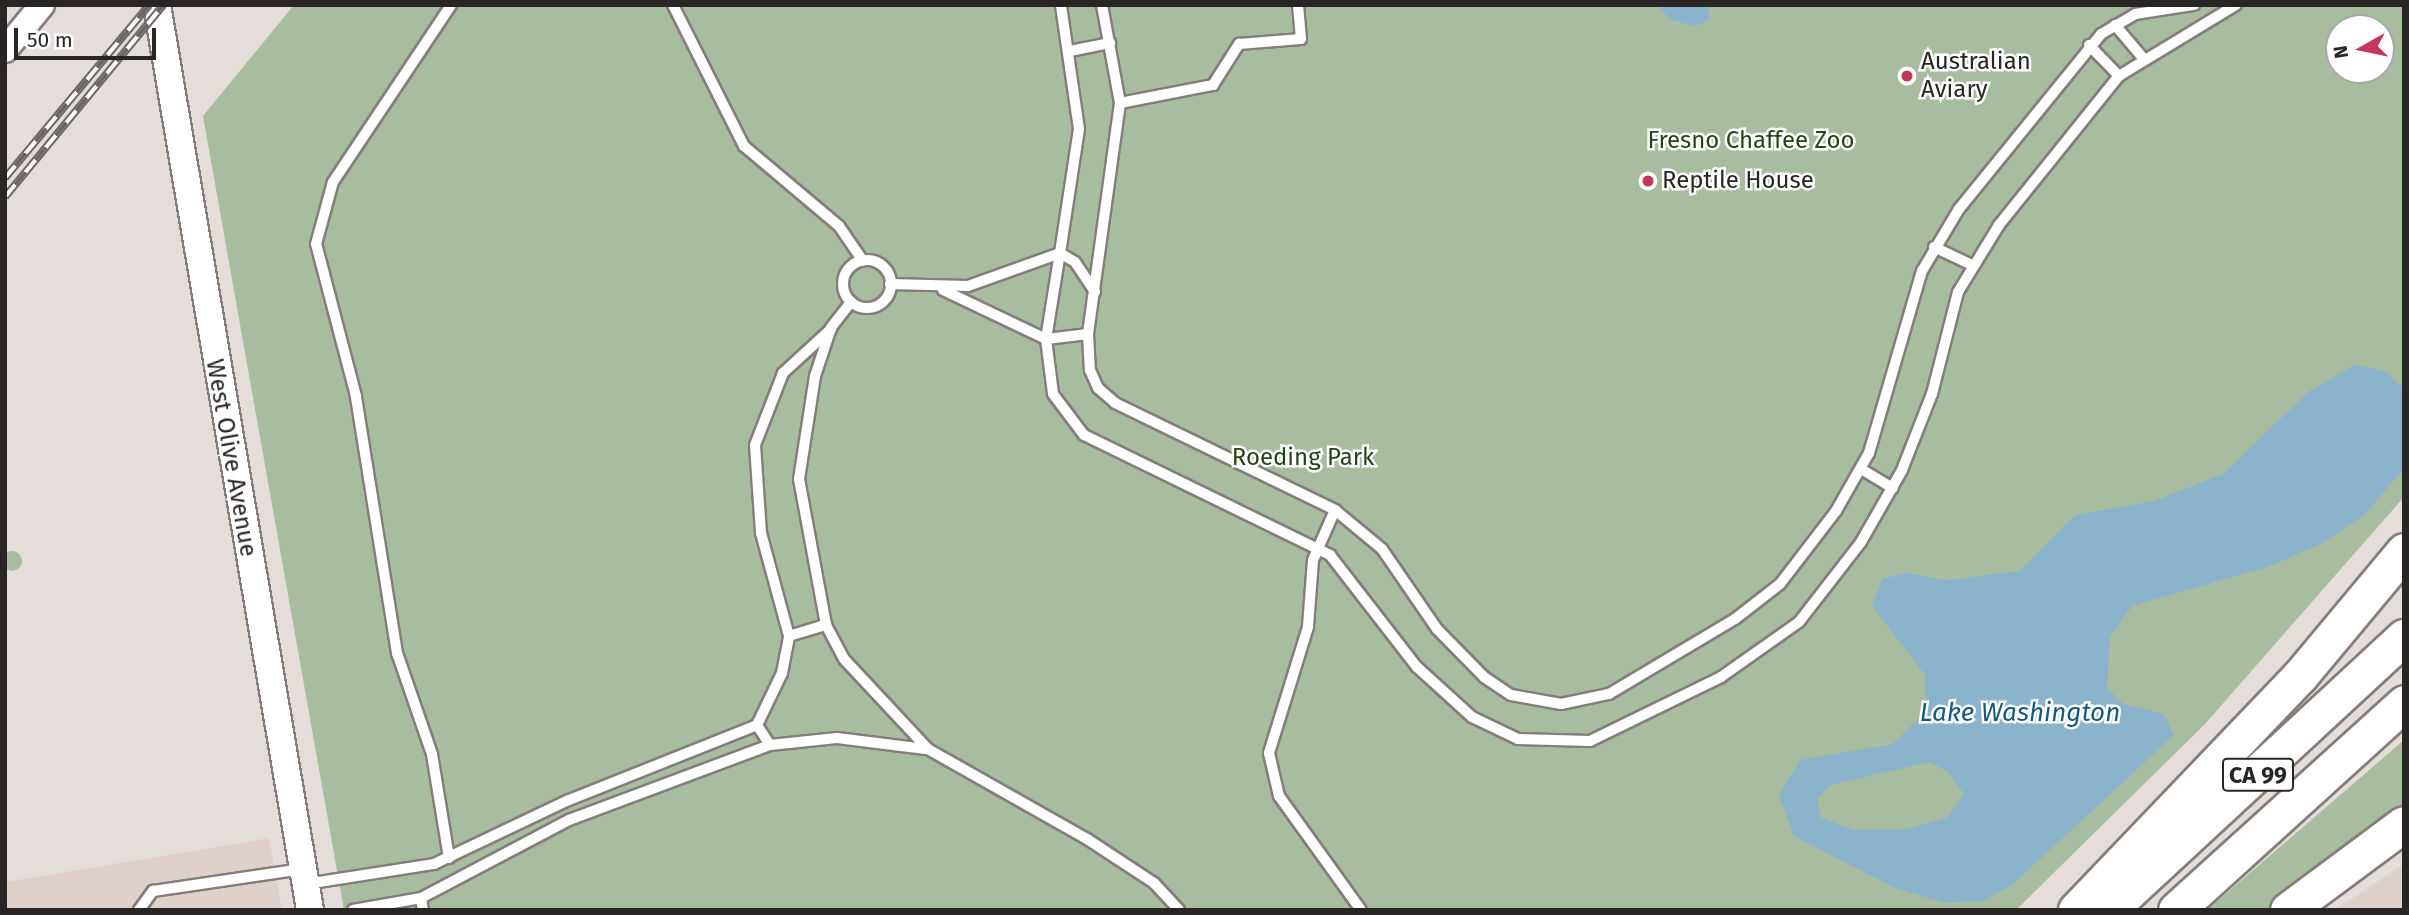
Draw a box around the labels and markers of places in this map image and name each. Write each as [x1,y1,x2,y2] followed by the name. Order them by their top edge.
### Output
[1921,48,2031,104] place label: Australian Aviary
[1899,68,1915,84] marker: Australian Aviary
[1662,167,1814,195] place label: Reptile House
[1640,173,1656,189] marker: Reptile House

